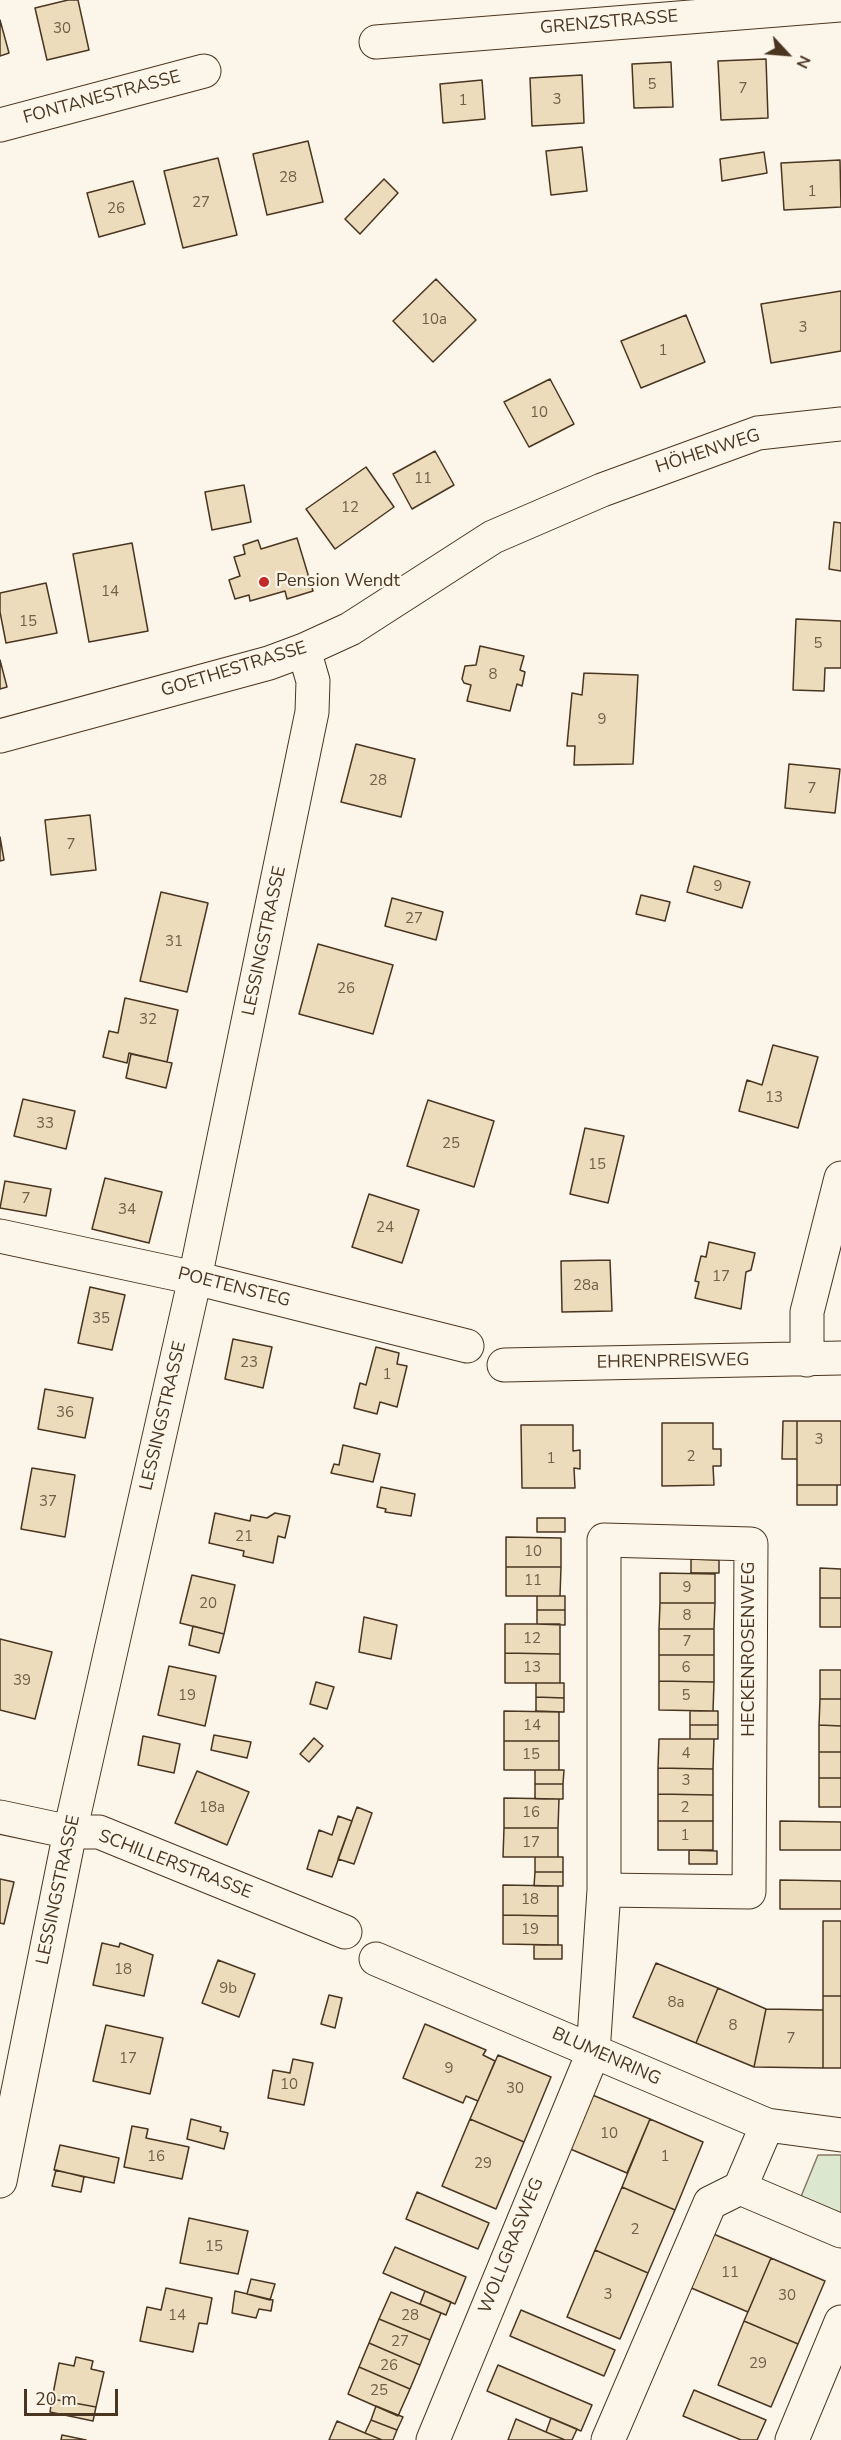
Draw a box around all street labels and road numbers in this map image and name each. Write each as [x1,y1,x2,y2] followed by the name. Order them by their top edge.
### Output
[539,6,679,40] street label: GRENZSTRASSE
[21,67,183,129] street label: FONTANESTRASSE
[653,425,763,479] street label: HÖHENWEG
[159,638,309,702] street label: GOETHESTRASSE
[239,864,291,1018] street label: LESSINGSTRASSE
[176,1264,292,1312] street label: POETENSTEG
[136,1339,192,1493] street label: LESSINGSTRASSE
[596,1350,750,1374] street label: EHRENPREISWEG
[739,1561,761,1737] street label: HECKENROSENWEG
[33,1813,85,1967] street label: LESSINGSTRASSE
[95,1826,255,1904] street label: SCHILLERSTRASSE
[548,2023,664,2091] street label: BLUMENRING
[475,2175,549,2317] street label: WOLLGRASWEG

